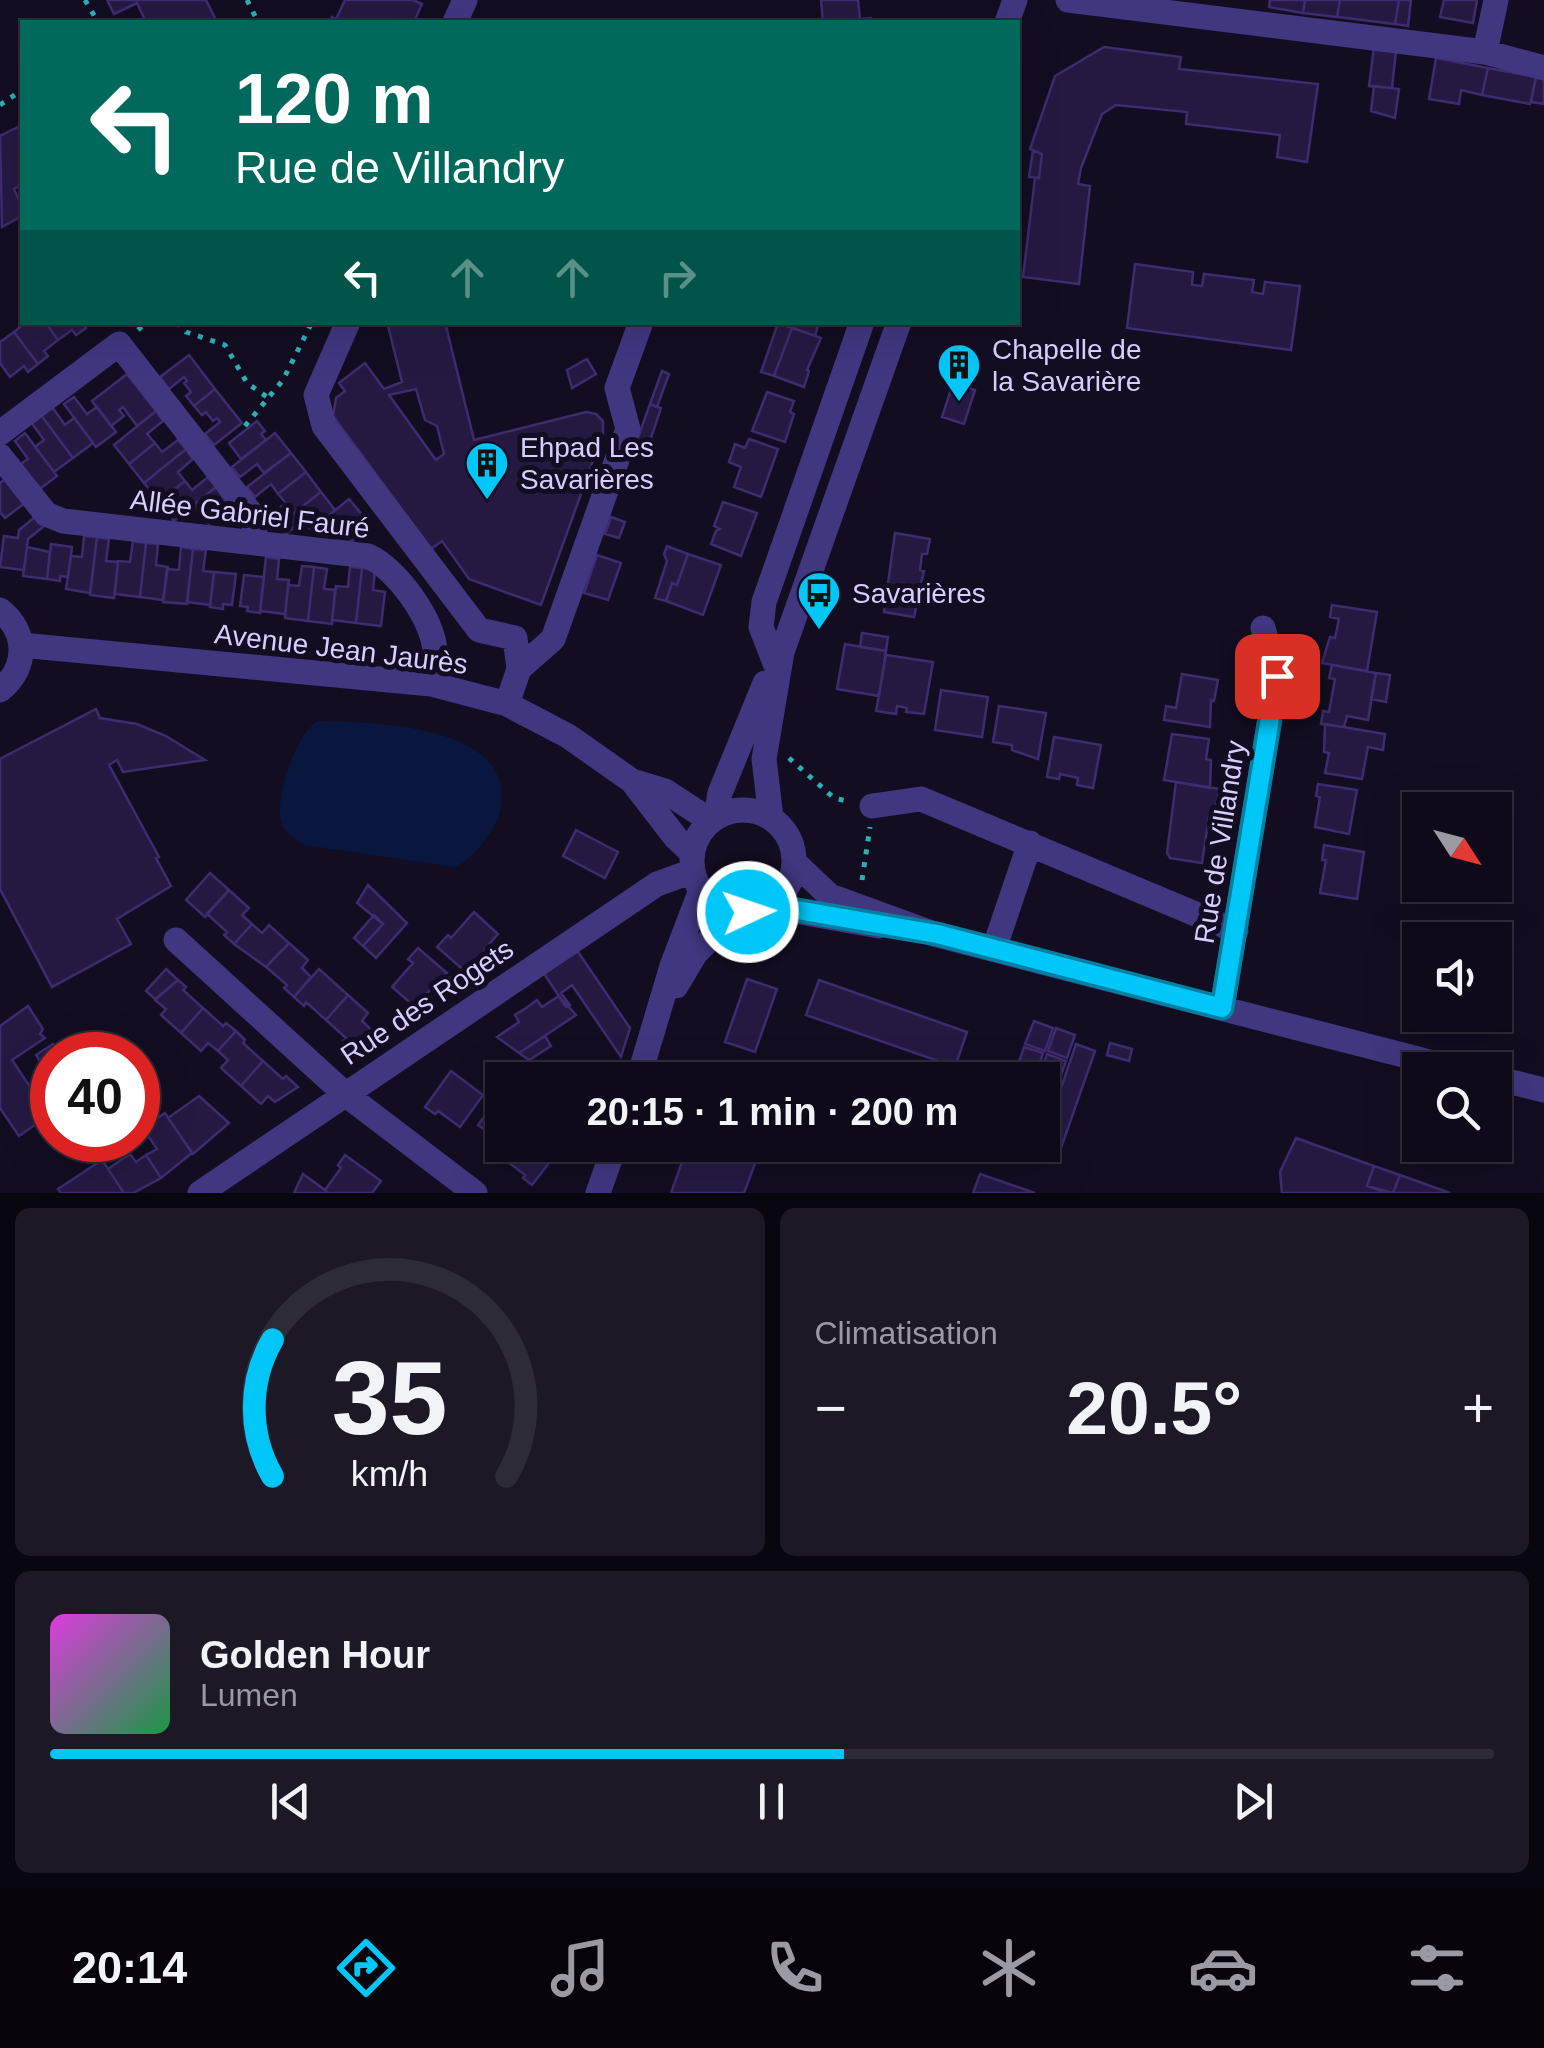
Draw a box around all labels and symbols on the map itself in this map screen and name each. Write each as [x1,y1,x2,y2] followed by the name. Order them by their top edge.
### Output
[992,334,1141,397] place label: Chapelle de la Savarière
[936,342,982,403] building icon: Chapelle de la Savarière
[520,432,654,495] place label: Ehpad Les Savarières
[464,440,510,501] building icon: Ehpad Les Savarières
[128,484,372,544] street label: Allée Gabriel Fauré
[796,570,842,631] bus stop icon: Savarières
[852,578,986,609] place label: Savarières
[213,618,469,680] street label: Avenue Jean Jaurès
[1235,634,1320,719] pin
[1189,738,1251,946] street label: Rue de Villandry
[1402,792,1512,902] north arrow
[696,860,800,964] position arrow
[335,933,519,1071] street label: Rue des Rogets
[30,1032,160,1162] speed limit sign: 40

